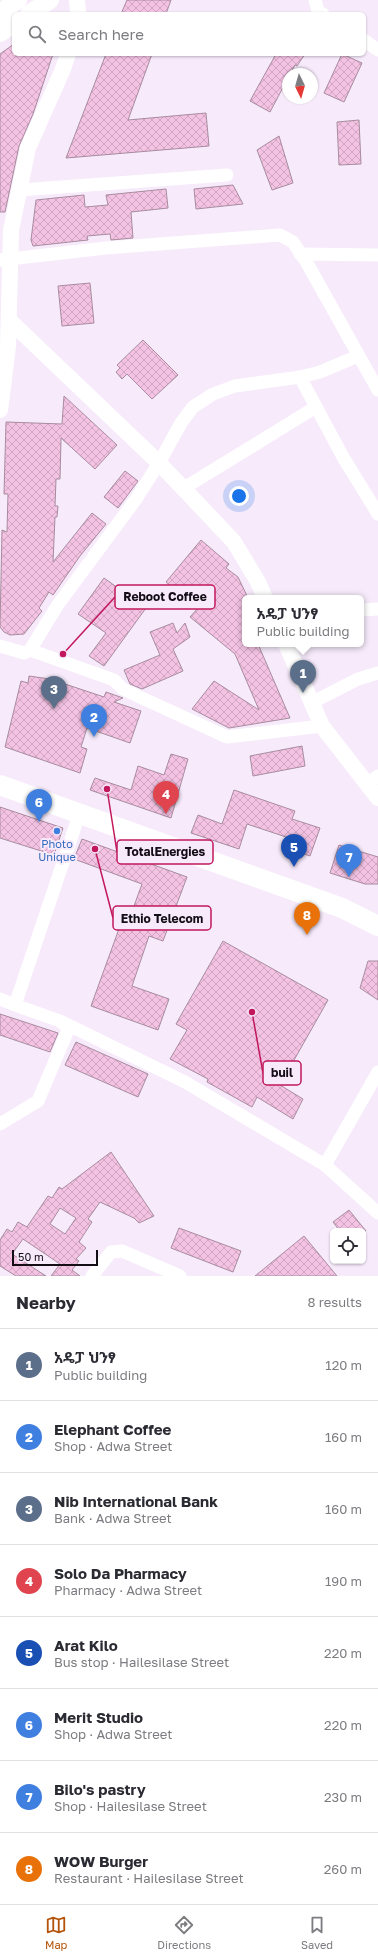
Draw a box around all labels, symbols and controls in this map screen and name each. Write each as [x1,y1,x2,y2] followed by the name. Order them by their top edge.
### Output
[12,12,366,56] search box
[26,23,48,45] icon: search
[58,25,144,43] text: Search here
[282,68,318,104] north arrow
[229,486,249,506] your location
[115,585,215,609] callout: Reboot Coffee
[123,589,207,604] text: Reboot Coffee
[242,595,364,647] popup
[256,604,318,622] text: አዴፓ ህንፃ
[256,623,350,639] text: Public building
[290,660,316,693] pin: 1
[41,676,67,709] pin: 3
[81,704,107,737] pin: 2
[153,781,179,814] pin: 4
[26,789,52,822] pin: 6
[52,826,62,836] marker: Photo Unique
[281,834,307,867] pin: 5
[38,837,76,863] place label: Photo Unique
[117,840,213,864] callout: TotalEnergies
[125,844,206,859] text: TotalEnergies
[336,844,362,877] pin: 7
[294,902,320,935] pin: 8
[113,906,211,930] callout: Ethio Telecom
[121,911,203,926] text: Ethio Telecom
[263,1061,301,1085] callout: buil
[271,1065,293,1080] text: buil
[330,1228,366,1264] map controls
[330,1228,366,1264] button: locate
[12,1248,98,1267] scale bar
[18,1250,44,1263] text: 50 m
[16,1292,76,1313] text: Nearby
[308,1294,362,1310] text: 8 results
[54,1348,116,1366] text: አዴፓ ህንፃ
[26,1357,32,1373] text: 1
[325,1357,362,1373] text: 120 m
[54,1367,147,1383] text: Public building
[54,1420,171,1438] text: Elephant Coffee
[25,1429,33,1445] text: 2
[325,1429,362,1445] text: 160 m
[54,1438,172,1454] text: Shop · Adwa Street
[54,1492,218,1510] text: Nib International Bank
[25,1501,33,1517] text: 3
[325,1501,362,1517] text: 160 m
[54,1510,172,1526] text: Bank · Adwa Street
[54,1564,187,1582] text: Solo Da Pharmacy
[25,1573,33,1589] text: 4
[325,1573,362,1589] text: 190 m
[54,1582,202,1598] text: Pharmacy · Adwa Street
[54,1636,118,1654] text: Arat Kilo
[25,1645,33,1661] text: 5
[324,1645,362,1661] text: 220 m
[54,1654,229,1670] text: Bus stop · Hailesilase Street
[54,1708,143,1726] text: Merit Studio
[25,1717,33,1733] text: 6
[324,1717,362,1733] text: 220 m
[54,1726,172,1742] text: Shop · Adwa Street
[54,1780,146,1798] text: Bilo's pastry
[25,1789,33,1805] text: 7
[324,1789,362,1805] text: 230 m
[54,1798,207,1814] text: Shop · Hailesilase Street
[54,1852,148,1870] text: WOW Burger
[25,1861,33,1877] text: 8
[324,1861,362,1877] text: 260 m
[54,1870,244,1886] text: Restaurant · Hailesilase Street
[45,1914,67,1951] tab: Map
[157,1914,211,1951] tab: Directions
[301,1914,333,1951] tab: Saved

